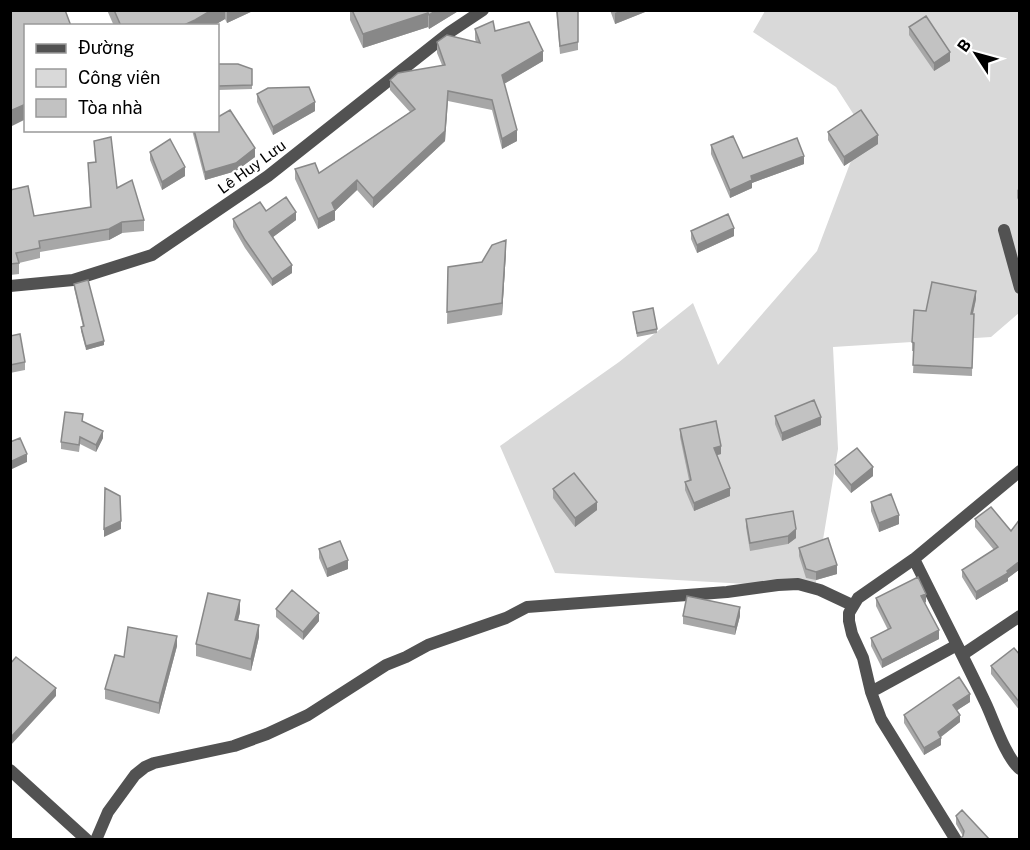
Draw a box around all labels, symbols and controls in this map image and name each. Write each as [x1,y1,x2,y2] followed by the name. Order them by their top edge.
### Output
[24,24,219,132] legend
[946,24,1006,84] north arrow
[953,35,975,55] text: B
[78,37,135,58] text: Đường
[78,67,161,88] text: Công viên
[78,97,143,118] text: Tòa nhà
[215,136,289,197] street label: Lê Huy Lưu

